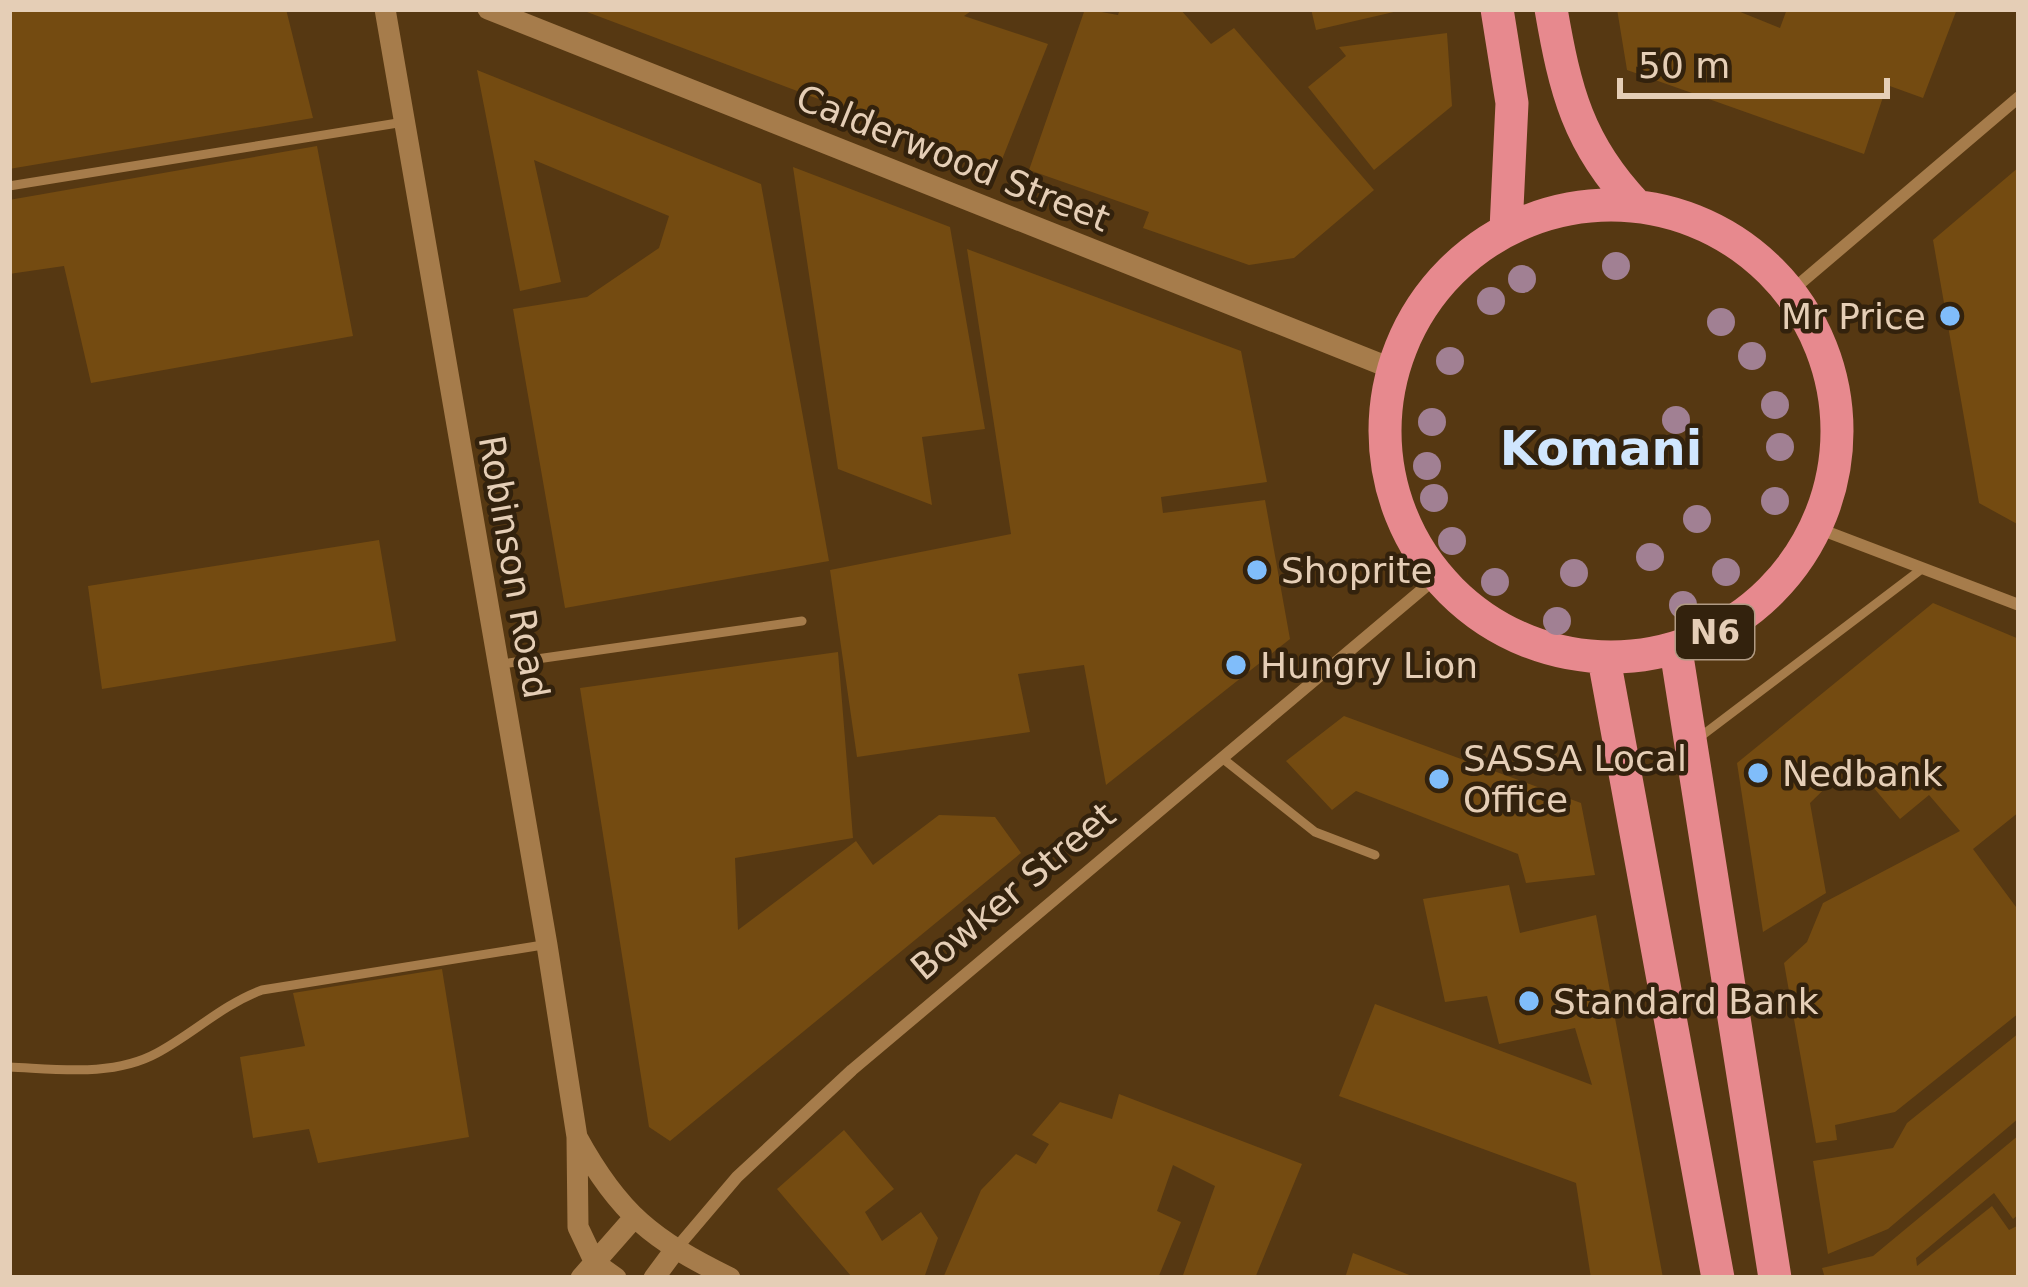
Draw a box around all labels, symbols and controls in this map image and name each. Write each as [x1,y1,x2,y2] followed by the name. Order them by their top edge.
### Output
[1620,24,1887,98] scale bar
[1638,45,1730,86] text: 50 m
[790,76,1116,240] street label: Calderwood Street
[1781,296,1926,337] place label: Mr Price
[1937,303,1963,329] marker: Mr Price
[1500,420,1702,476] district label: Komani
[471,432,557,702] street label: Robinson Road
[1281,550,1433,591] place label: Shoprite
[1244,557,1270,583] marker: Shoprite
[1676,605,1754,659] road number: N6
[1260,645,1478,686] place label: Hungry Lion
[1223,652,1249,678] marker: Hungry Lion
[1463,738,1687,820] place label: SASSA Local Office
[1782,753,1943,794] place label: Nedbank
[1745,760,1771,786] marker: Nedbank
[1426,766,1452,792] marker: SASSA Local Office
[903,794,1123,988] street label: Bowker Street
[1553,981,1819,1022] place label: Standard Bank
[1516,988,1542,1014] marker: Standard Bank

